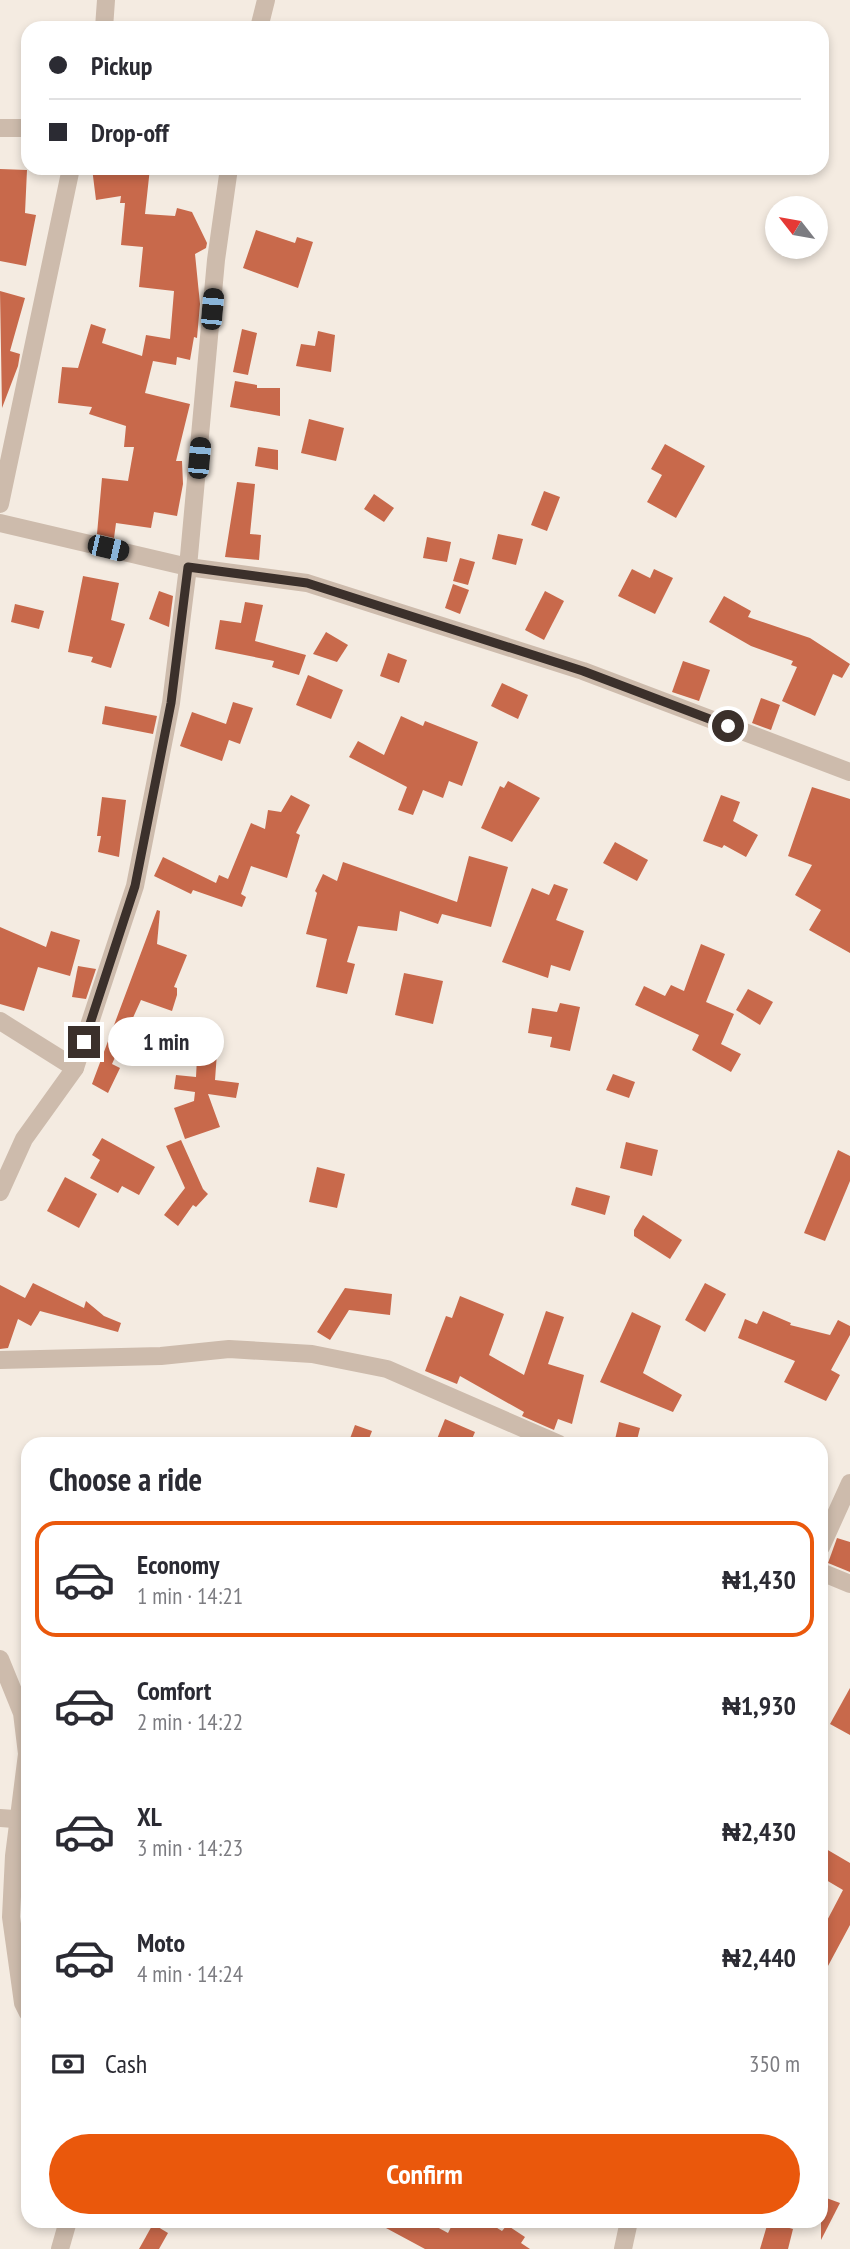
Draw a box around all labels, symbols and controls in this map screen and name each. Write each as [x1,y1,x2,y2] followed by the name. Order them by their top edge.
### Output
[91,49,152,82] text: Pickup
[91,116,169,149] text: Drop-off
[765,196,828,259] north arrow
[765,196,828,259] map controls
[200,287,225,331] car
[187,436,212,480] car
[86,533,131,563] car
[712,710,744,742] route start
[108,1018,224,1066] callout: 1 min
[68,1026,100,1058] route end
[143,1027,189,1056] text: 1 min
[49,1458,202,1500] text: Choose a ride
[53,1548,116,1611] icon: car
[137,1548,219,1581] text: Economy
[722,1563,796,1596] text: ₦1,430
[137,1581,243,1610] text: 1 min · 14:21
[53,1674,116,1737] icon: car
[137,1674,211,1707] text: Comfort
[722,1689,796,1722] text: ₦1,930
[137,1707,243,1736] text: 2 min · 14:22
[53,1800,116,1863] icon: car
[137,1800,162,1833] text: XL
[722,1815,796,1848] text: ₦2,430
[137,1833,243,1862] text: 3 min · 14:23
[53,1926,116,1989] icon: car
[137,1926,185,1959] text: Moto
[722,1941,796,1974] text: ₦2,440
[137,1959,243,1988] text: 4 min · 14:24
[49,2045,87,2083] icon: cash
[105,2047,147,2080] text: Cash
[749,2049,800,2078] text: 350 m
[49,2134,800,2214] button: Confirm

